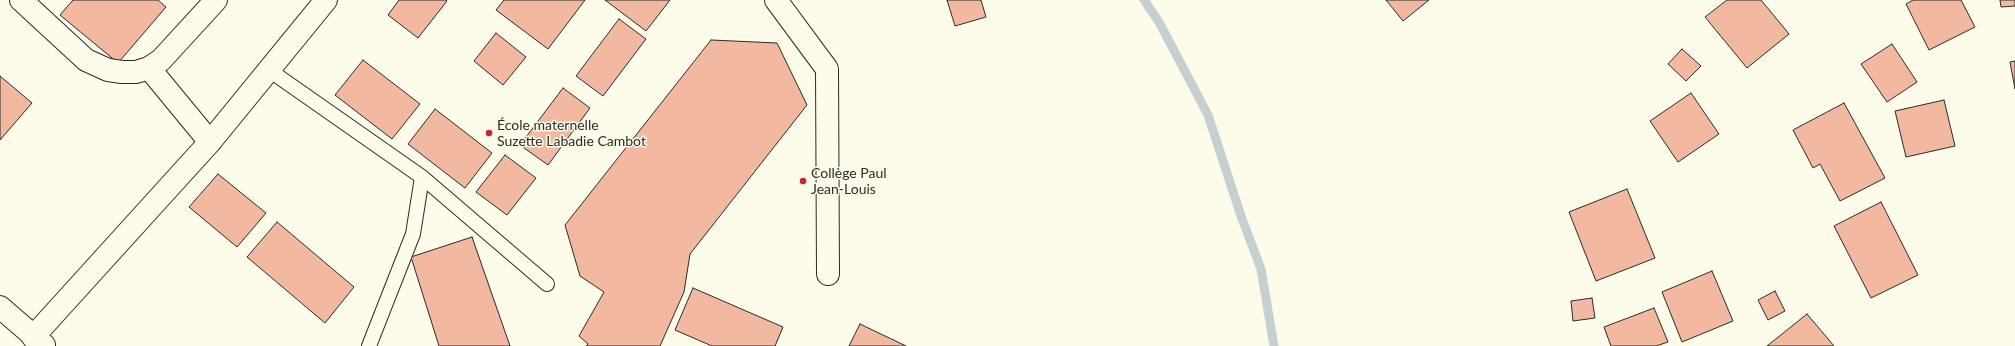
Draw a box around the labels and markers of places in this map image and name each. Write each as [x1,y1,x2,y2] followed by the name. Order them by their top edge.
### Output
[497,117,646,150] place label: École maternelle Suzette Labadie Cambot
[484,128,494,138] marker: École maternelle Suzette Labadie Cambot
[811,165,887,198] place label: Collège Paul Jean-Louis
[798,176,808,186] marker: Collège Paul Jean-Louis

